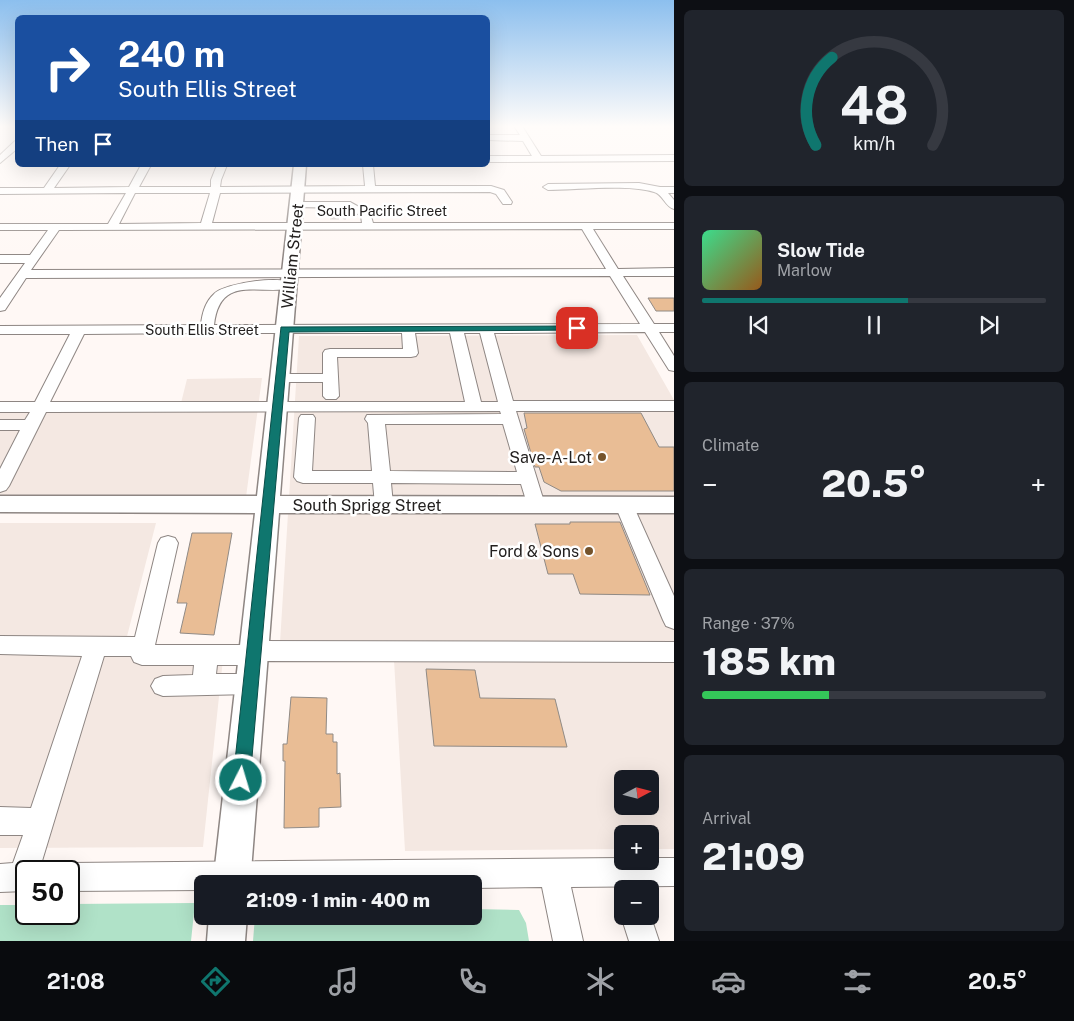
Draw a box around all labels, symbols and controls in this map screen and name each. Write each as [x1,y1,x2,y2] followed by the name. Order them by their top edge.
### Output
[118,34,225,75] text: 240 m
[35,35,100,100] icon: right
[839,75,909,136] text: 48
[118,76,297,102] text: South Ellis Street
[89,130,117,158] icon: arrive
[35,133,79,155] text: Then
[853,133,895,154] text: km/h
[278,202,307,310] street label: William Street
[317,203,447,219] street label: South Pacific Street
[777,239,865,261] text: Slow Tide
[777,261,832,280] text: Marlow
[556,307,598,349] pin
[745,311,773,339] icon: previous
[860,311,888,339] icon: pause
[975,311,1003,339] icon: next
[563,314,591,342] icon: arrive
[145,322,259,338] street label: South Ellis Street
[702,436,759,455] text: Climate
[509,448,592,467] place label: Save-A-Lot
[596,451,608,463] marker: Save-A-Lot
[821,461,927,506] text: 20.5°
[702,468,718,501] text: −
[1030,468,1046,501] text: +
[292,496,442,515] street label: South Sprigg Street
[489,542,579,561] place label: Ford & Sons
[583,545,595,557] marker: Ford & Sons
[702,614,795,633] text: Range · 37%
[702,639,836,684] text: 185 km
[214,753,266,805] position arrow
[614,770,659,815] north arrow
[614,770,659,925] map controls
[702,809,751,828] text: Arrival
[614,825,659,870] button: +
[702,834,805,879] text: 21:09
[15,860,80,925] speed limit sign: 50
[614,880,659,925] button: −
[246,889,430,911] text: 21:09 · 1 min · 400 m
[198,964,233,999] icon: directions
[326,964,361,999] icon: music
[455,964,490,999] icon: phone
[583,964,618,999] icon: climate
[711,964,746,999] icon: car
[840,964,875,999] icon: filters
[47,968,105,994] text: 21:08
[968,968,1027,994] text: 20.5°

